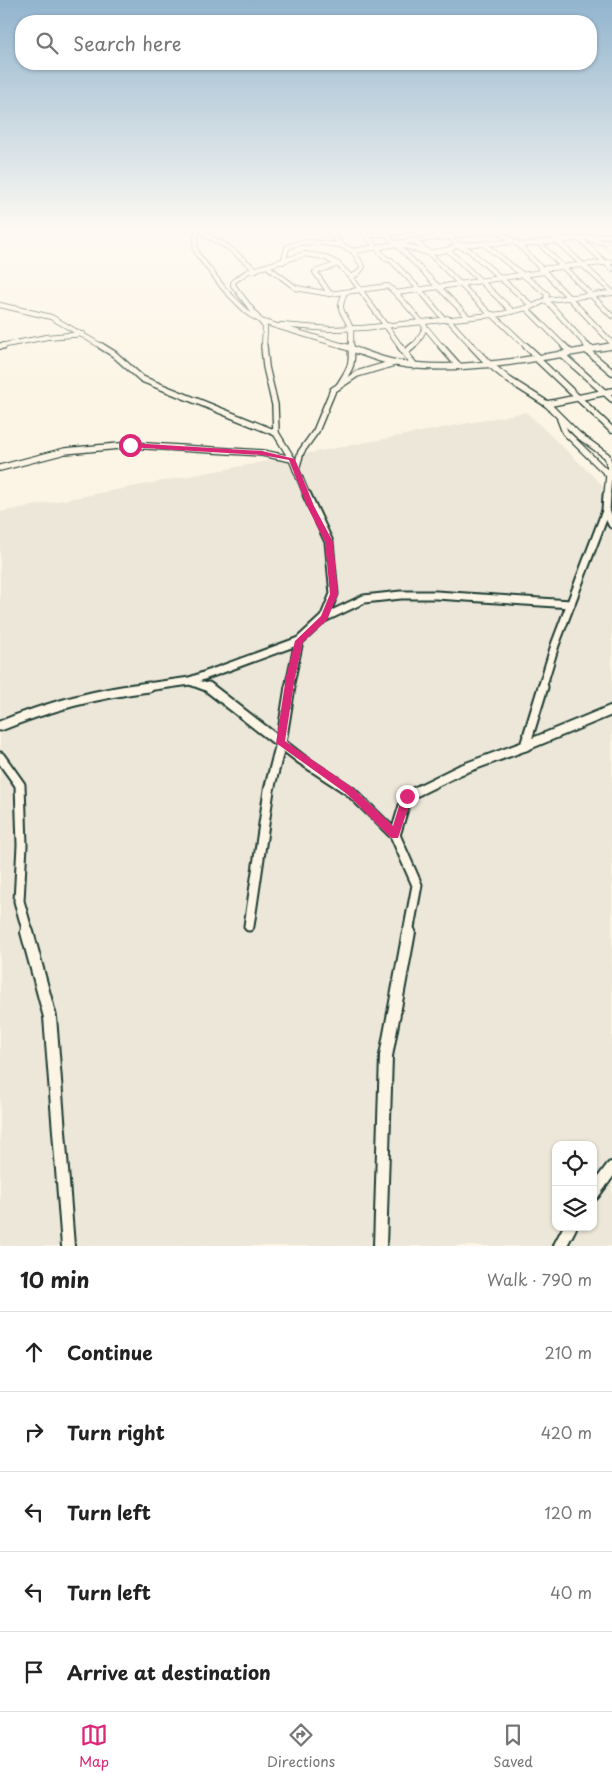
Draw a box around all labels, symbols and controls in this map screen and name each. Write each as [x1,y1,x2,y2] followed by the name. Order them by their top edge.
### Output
[15,15,597,70] search box
[33,29,61,57] icon: search
[73,29,182,57] text: Search here
[119,434,142,457] route start
[396,785,419,808] route end
[552,1141,597,1231] map controls
[552,1141,597,1186] button: locate
[552,1186,597,1231] button: layers
[20,1263,90,1295] text: 10 min
[487,1267,592,1291] text: Walk · 790 m
[20,1338,48,1366] icon: ahead
[67,1338,153,1366] text: Continue
[544,1340,592,1364] text: 210 m
[20,1418,48,1446] icon: right
[67,1418,165,1446] text: Turn right
[541,1420,592,1444] text: 420 m
[20,1498,48,1526] icon: left
[67,1498,151,1526] text: Turn left
[545,1500,592,1524] text: 120 m
[20,1578,48,1606] icon: left
[67,1578,151,1606] text: Turn left
[550,1580,592,1604] text: 40 m
[20,1658,48,1686] icon: arrive
[67,1658,271,1686] text: Arrive at destination
[79,1721,109,1772] tab: Map
[267,1721,335,1772] tab: Directions
[493,1721,533,1772] tab: Saved

